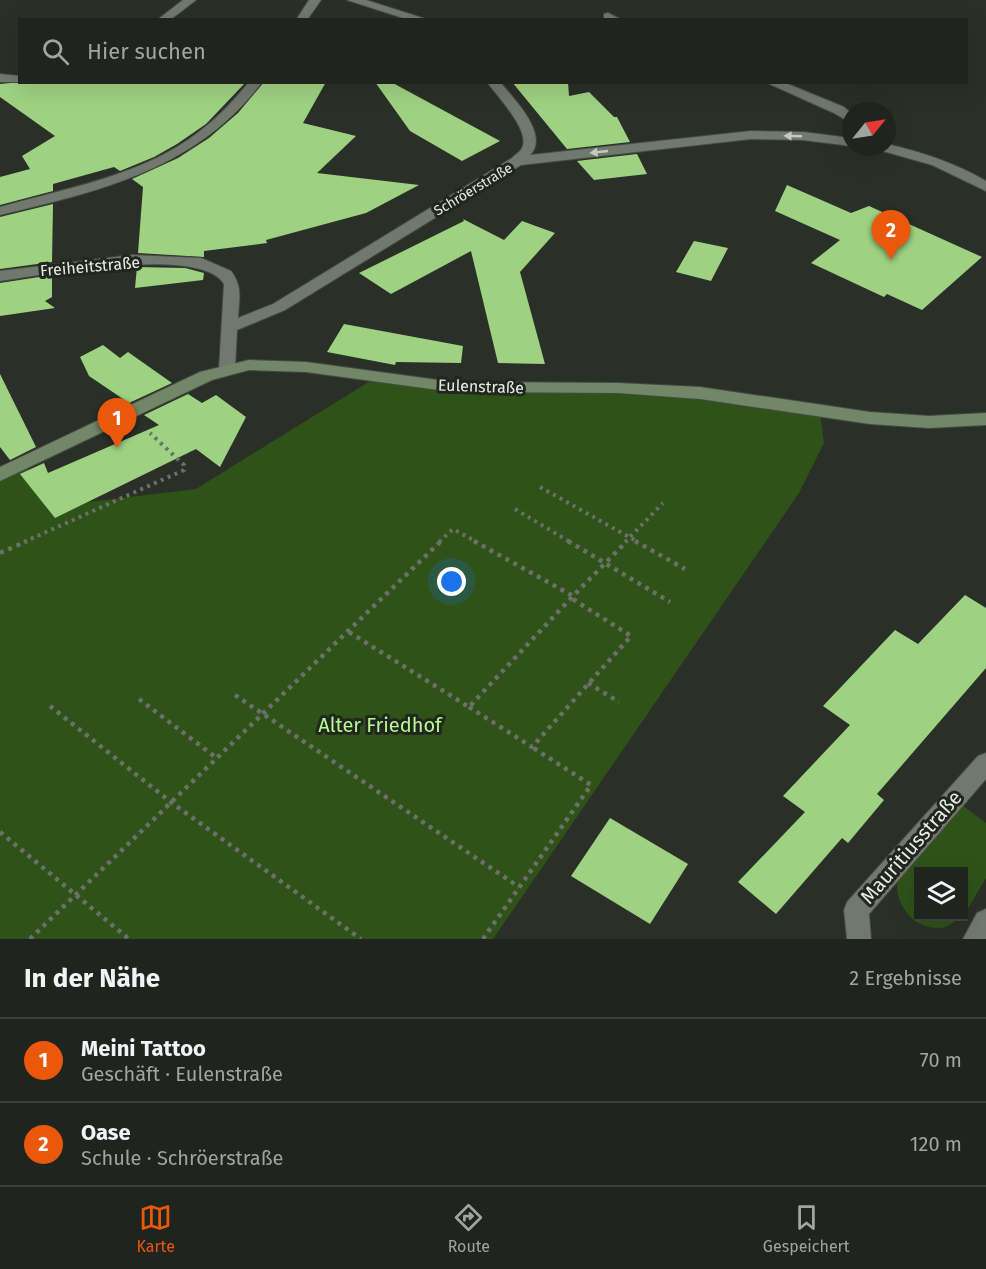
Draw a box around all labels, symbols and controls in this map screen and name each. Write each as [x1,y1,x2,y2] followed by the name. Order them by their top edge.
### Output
[18,18,968,84] search box
[39,35,72,68] icon: search
[87,38,206,65] text: Hier suchen
[842,102,896,156] north arrow
[783,131,802,141] one-way arrow
[589,147,608,157] one-way arrow
[431,159,516,220] street label: Schröerstraße
[872,210,910,260] pin: 2
[39,253,141,280] street label: Freiheitstraße
[438,376,524,397] street label: Eulenstraße
[98,398,136,448] pin: 1
[437,567,466,596] your location
[318,713,443,737] park label: Alter Friedhof
[855,785,967,909] street label: Mauritiusstraße
[914,867,968,921] map controls
[914,867,968,921] button: layers
[24,963,160,994] text: In der Nähe
[849,966,962,990] text: 2 Ergebnisse
[81,1035,206,1062] text: Meini Tattoo
[39,1048,48,1072] text: 1
[920,1048,962,1072] text: 70 m
[81,1062,283,1086] text: Geschäft · Eulenstraße
[81,1119,131,1146] text: Oase
[38,1132,49,1156] text: 2
[910,1132,962,1156] text: 120 m
[81,1146,283,1170] text: Schule · Schröerstraße
[136,1201,175,1256] tab: Karte
[448,1201,490,1256] tab: Route
[763,1201,850,1256] tab: Gespeichert

